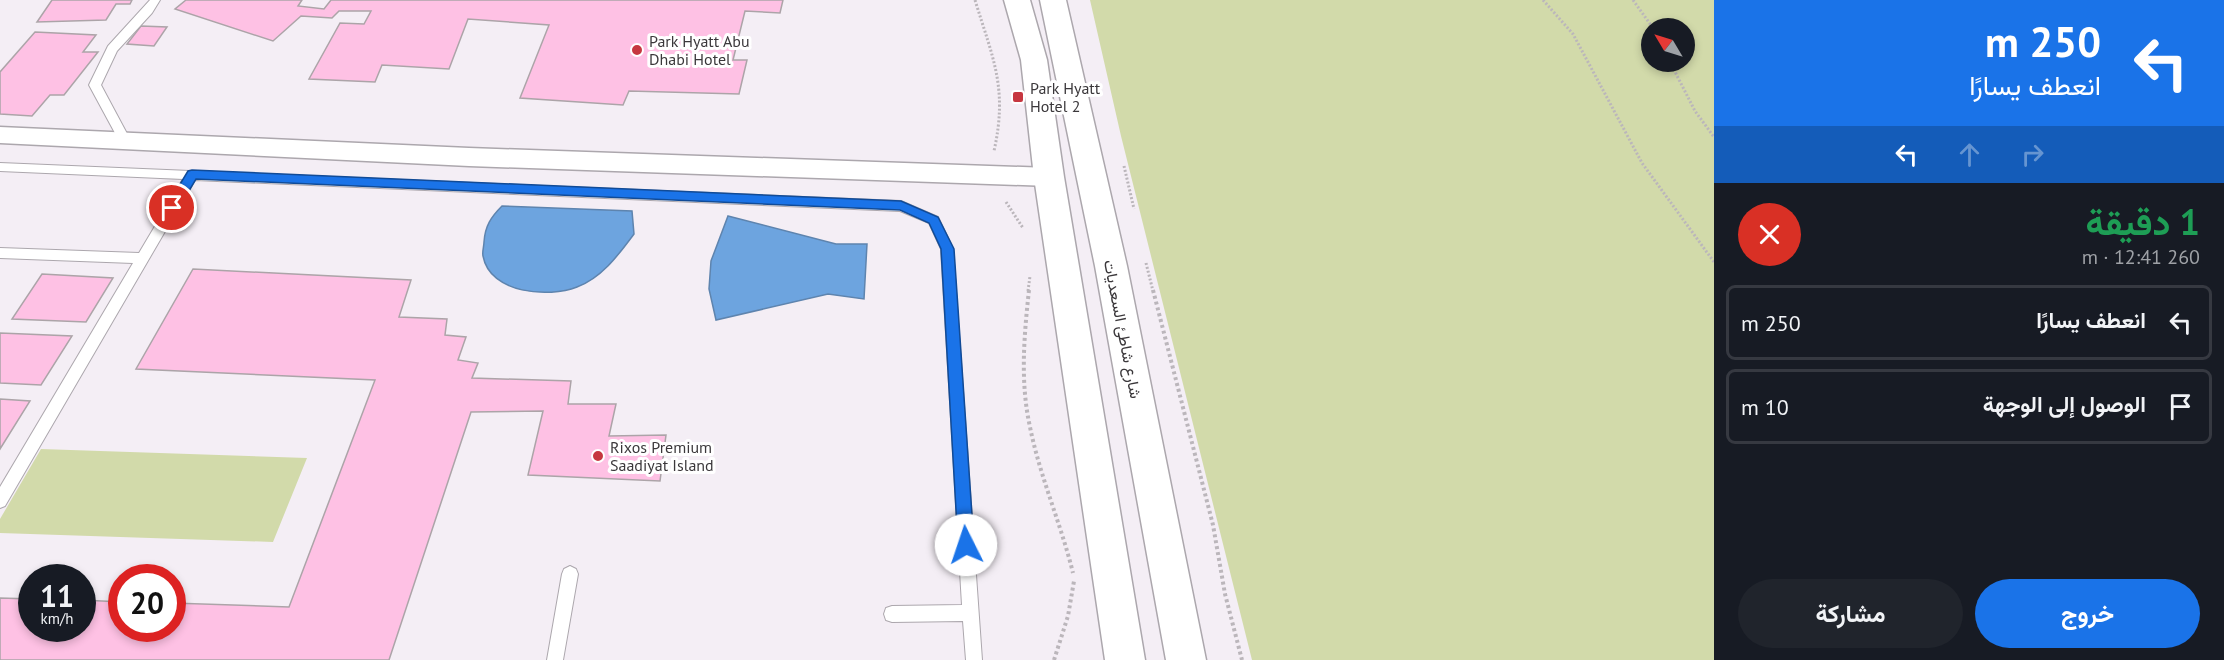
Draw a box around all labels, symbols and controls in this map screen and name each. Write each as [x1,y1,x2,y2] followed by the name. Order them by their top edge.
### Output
[1985,14,2101,69] text: 250 m
[1641,18,1695,72] north arrow
[1641,18,1695,72] map controls
[2122,24,2200,102] icon: left
[649,31,750,69] place label: Park Hyatt Abu Dhabi Hotel
[630,43,644,57] marker: Park Hyatt Abu Dhabi Hotel
[1969,68,2101,102] text: انعطف يسارًا
[1030,78,1101,116] place label: Park Hyatt Hotel 2
[1011,90,1025,104] marker: Park Hyatt Hotel 2
[1890,138,1923,171] icon: left
[1953,138,1986,171] icon: ahead
[2016,138,2049,171] icon: right
[146,182,197,233] pin
[155,191,188,224] icon: arrive
[2086,198,2200,245] text: 1 دقيقة
[1738,203,1801,266] button: close
[2082,244,2200,270] text: 260 m · 12:41
[1098,258,1146,400] street label: شارع شاطئ السعديات
[2036,306,2146,334] text: انعطف يسارًا
[2164,306,2197,339] icon: left
[1741,309,1801,337] text: 250 m
[1983,390,2146,418] text: الوصول إلى الوجهة
[2164,390,2197,423] icon: arrive
[1741,393,1789,421] text: 10 m
[610,437,714,475] place label: Rixos Premium Saadiyat Island
[591,449,605,463] marker: Rixos Premium Saadiyat Island
[934,513,998,577] position arrow
[108,564,186,642] speed limit sign: 20
[40,576,74,615] text: 11
[1738,579,1963,648] button: مشاركة
[1975,579,2200,648] button: خروج
[41,609,73,628] text: km/h

